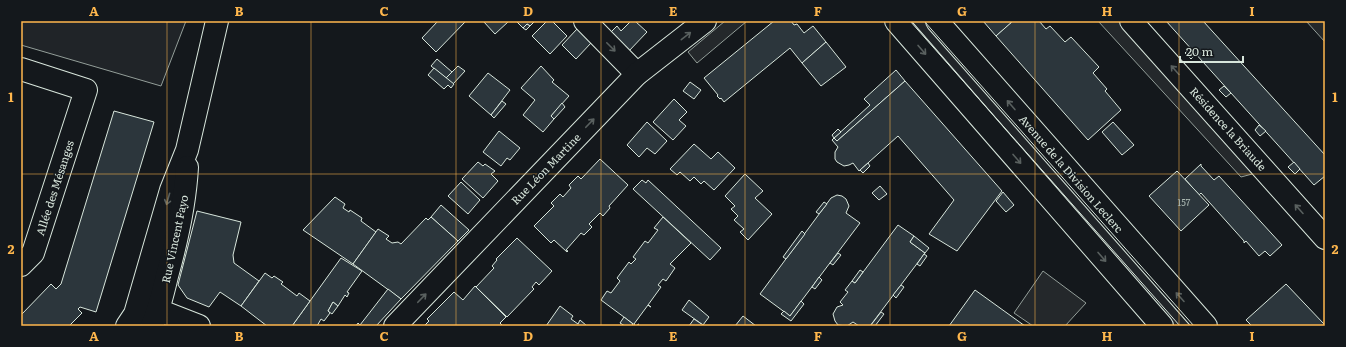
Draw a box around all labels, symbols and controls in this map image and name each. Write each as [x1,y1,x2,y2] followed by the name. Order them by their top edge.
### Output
[89,1,99,20] text: A
[235,1,244,20] text: B
[379,1,389,20] text: C
[523,1,533,20] text: D
[669,1,678,20] text: E
[814,1,822,20] text: F
[957,1,967,20] text: G
[1102,1,1113,20] text: H
[1249,1,1255,20] text: I
[680,32,691,40] one-way arrow
[1180,38,1243,64] scale bar
[606,42,616,52] one-way arrow
[1186,42,1213,60] text: 20 m
[918,45,927,55] one-way arrow
[1170,65,1180,75] one-way arrow
[1187,83,1271,174] street label: Résidence la Briaude
[8,87,14,106] text: 1
[1332,87,1338,106] text: 1
[1006,100,1016,110] one-way arrow
[1016,111,1128,236] street label: Avenue de la Division Leclerc
[585,118,595,128] one-way arrow
[507,129,584,208] street label: Rue Léon Martine
[31,138,77,237] street label: Allée des Mésanges
[1012,153,1021,164] one-way arrow
[164,192,171,205] one-way arrow
[157,193,191,284] street label: Rue Vincent Fayo
[1178,195,1191,209] house number: 157
[1295,204,1304,214] one-way arrow
[8,239,15,258] text: 2
[1332,239,1339,258] text: 2
[1097,252,1106,262] one-way arrow
[1176,292,1185,302] one-way arrow
[418,293,427,303] one-way arrow
[89,326,99,345] text: A
[235,326,244,345] text: B
[379,326,389,345] text: C
[523,326,533,345] text: D
[669,326,678,345] text: E
[814,326,822,345] text: F
[957,326,967,345] text: G
[1102,326,1113,345] text: H
[1249,326,1255,345] text: I

